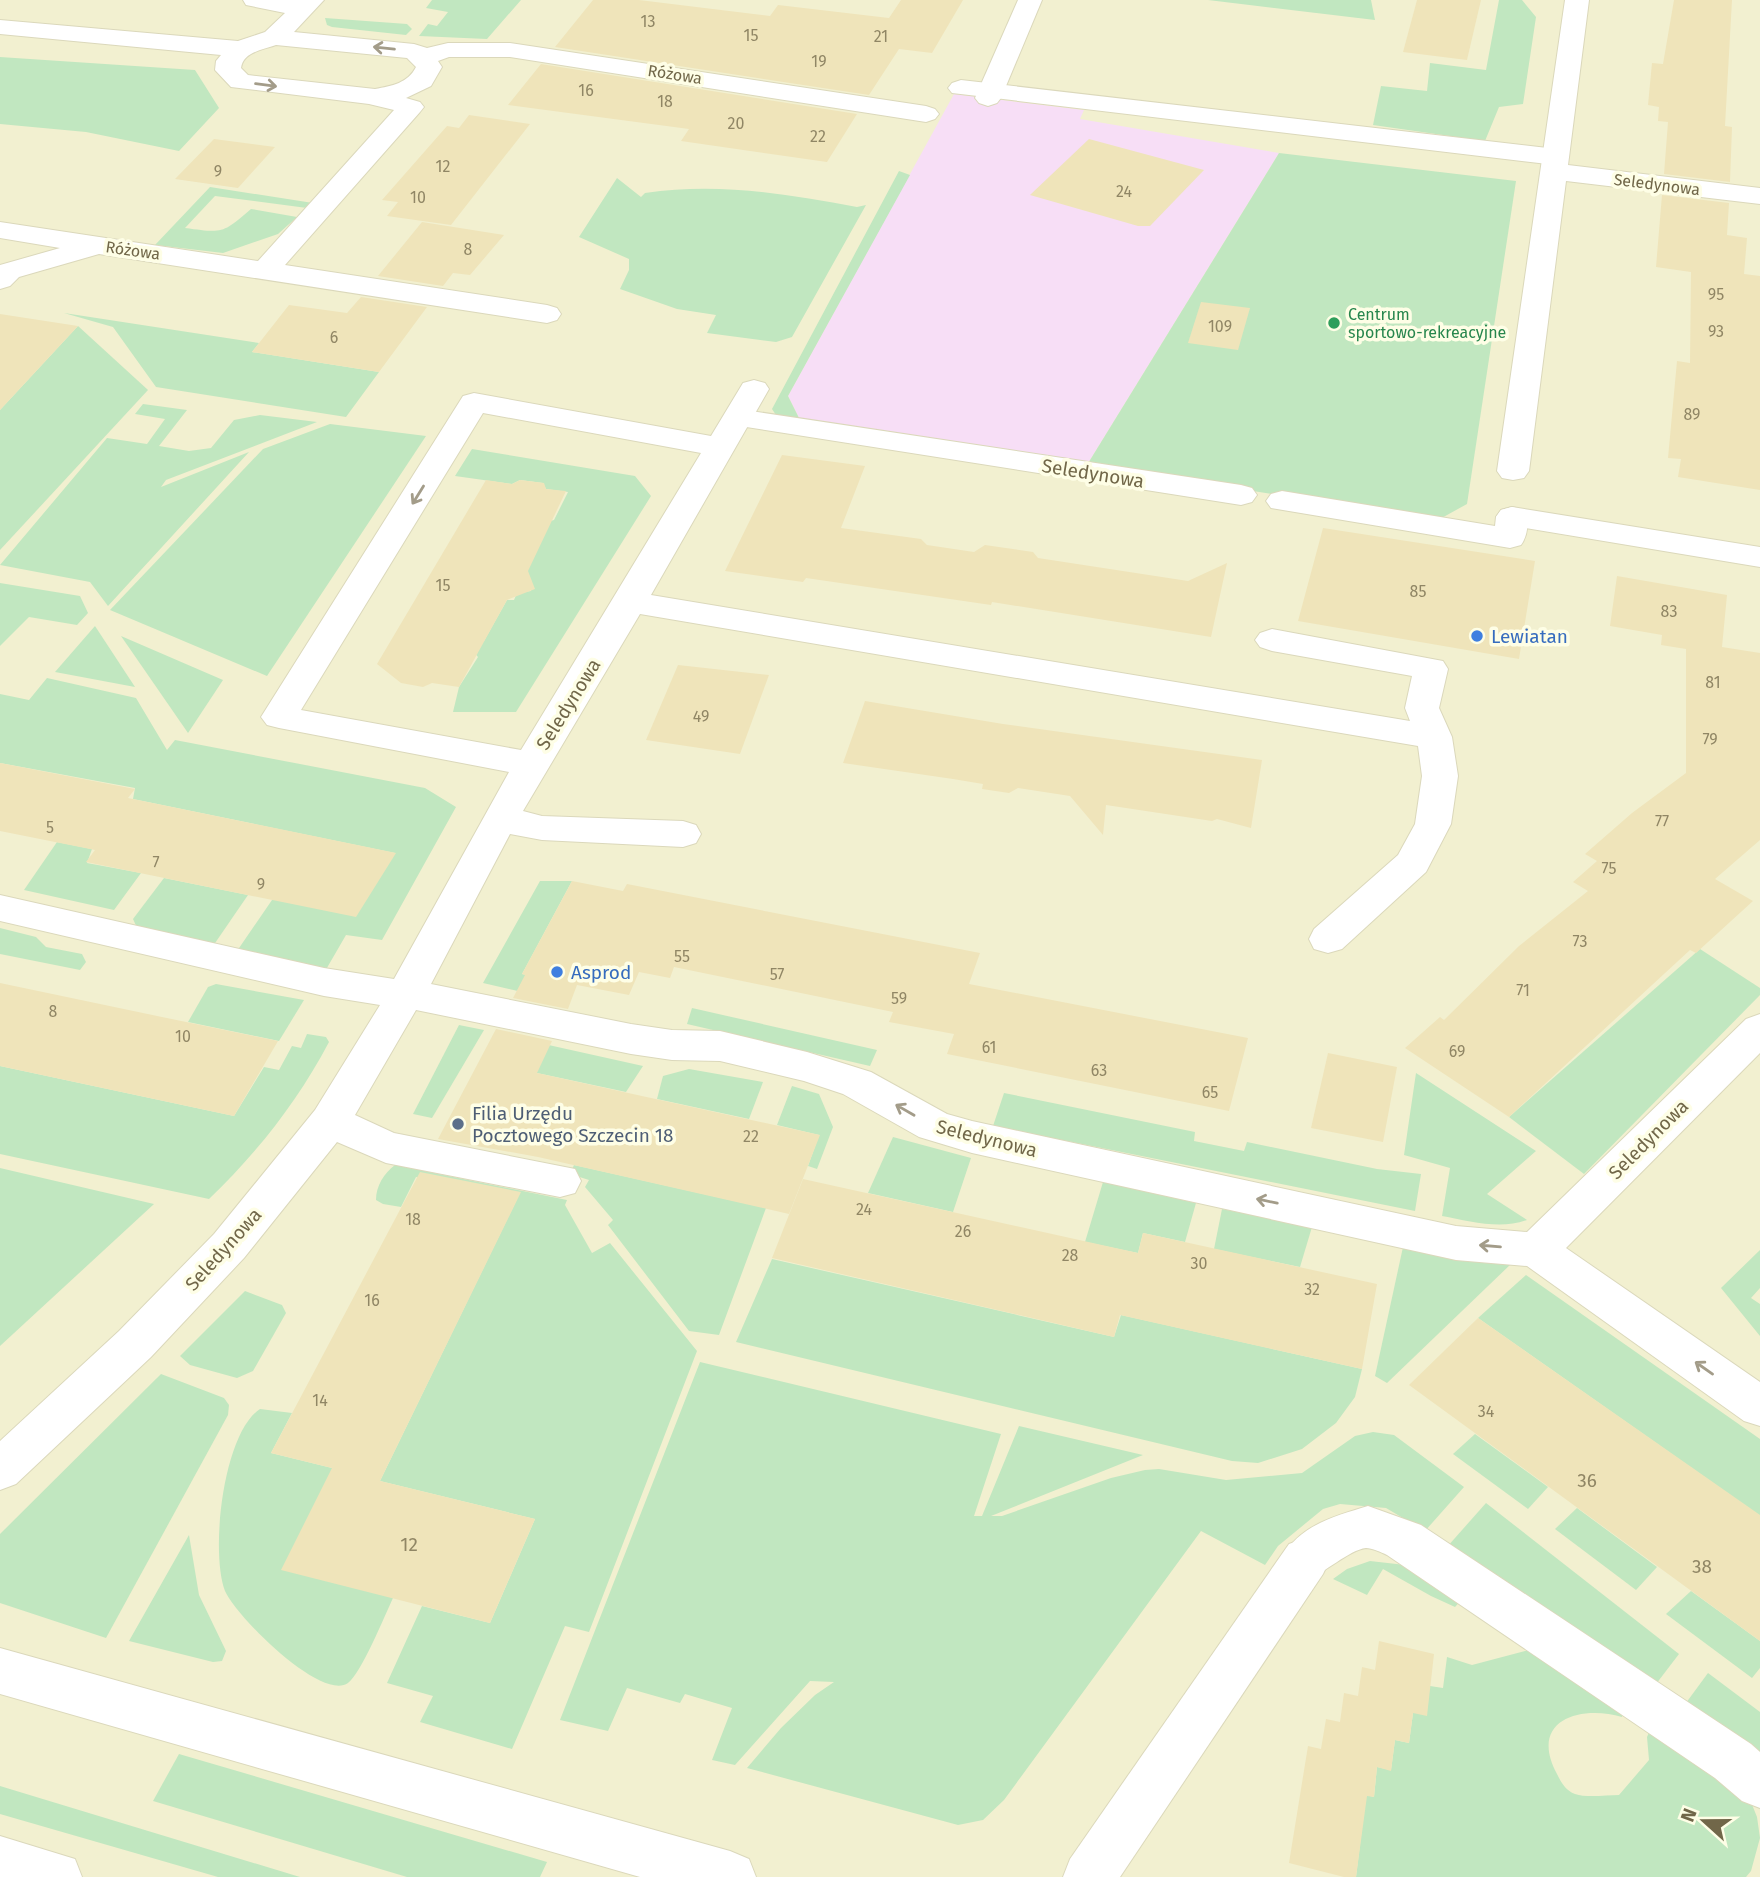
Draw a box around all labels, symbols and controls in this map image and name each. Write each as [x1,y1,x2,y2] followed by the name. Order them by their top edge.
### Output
[641,12,655,31] house number: 13
[744,26,758,45] house number: 15
[874,27,888,46] house number: 21
[373,42,396,55] one-way arrow
[811,52,827,71] house number: 19
[646,61,704,88] street label: Różowa
[255,78,277,91] one-way arrow
[578,81,594,100] house number: 16
[657,92,673,111] house number: 18
[728,114,744,133] house number: 20
[810,127,826,146] house number: 22
[436,157,450,176] house number: 12
[214,162,222,181] house number: 9
[1613,170,1701,199] street label: Seledynowa
[1116,182,1132,201] house number: 24
[410,188,426,207] house number: 10
[104,237,161,264] street label: Różowa
[464,240,473,259] house number: 8
[1708,285,1724,304] house number: 95
[1348,305,1506,342] place label: Centrum sportowo-rekreacyjne
[1326,315,1342,331] marker: Centrum sportowo-rekreacyjne
[1208,317,1232,336] house number: 109
[1708,322,1724,341] house number: 93
[330,328,338,347] house number: 6
[1684,405,1700,424] house number: 89
[1040,454,1146,493] street label: Seledynowa
[411,485,425,505] one-way arrow
[436,576,450,595] house number: 15
[1410,582,1426,601] house number: 85
[1661,602,1677,621] house number: 83
[1491,625,1568,648] place label: Lewiatan
[1469,628,1485,644] marker: Lewiatan
[531,654,606,754] street label: Seledynowa
[1705,673,1721,692] house number: 81
[693,707,709,726] house number: 49
[1702,730,1718,749] house number: 79
[1655,812,1669,831] house number: 77
[46,818,54,837] house number: 5
[152,853,160,872] house number: 7
[1602,859,1616,878] house number: 75
[257,875,265,894] house number: 9
[1573,932,1587,951] house number: 73
[674,947,690,966] house number: 55
[571,961,631,984] place label: Asprod
[549,964,565,980] marker: Asprod
[770,965,784,984] house number: 57
[1516,981,1530,1000] house number: 71
[891,989,907,1008] house number: 59
[49,1002,58,1021] house number: 8
[175,1027,191,1046] house number: 10
[982,1038,996,1057] house number: 61
[1449,1042,1465,1061] house number: 69
[1091,1061,1107,1080] house number: 63
[1202,1083,1218,1102] house number: 65
[1604,1095,1693,1184] street label: Seledynowa
[472,1102,674,1147] place label: Filia Urzędu Pocztowego Szczecin 18
[895,1103,916,1116] one-way arrow
[934,1115,1040,1162] street label: Seledynowa
[450,1116,466,1132] marker: Filia Urzędu Pocztowego Szczecin 18
[743,1127,759,1146] house number: 22
[1256,1194,1279,1208] one-way arrow
[856,1200,872,1219] house number: 24
[180,1203,266,1295] street label: Seledynowa
[405,1210,421,1229] house number: 18
[955,1222,971,1241] house number: 26
[1479,1239,1501,1252] one-way arrow
[1062,1246,1079,1265] house number: 28
[1191,1254,1208,1273] house number: 30
[1304,1280,1320,1299] house number: 32
[364,1291,380,1310] house number: 16
[1695,1361,1714,1375] one-way arrow
[312,1391,328,1410] house number: 14
[1478,1402,1495,1421] house number: 34
[1577,1469,1597,1492] house number: 36
[400,1533,418,1556] house number: 12
[1692,1555,1712,1578] house number: 38
[1669,1786,1739,1856] north arrow
[1676,1805,1702,1825] text: N

